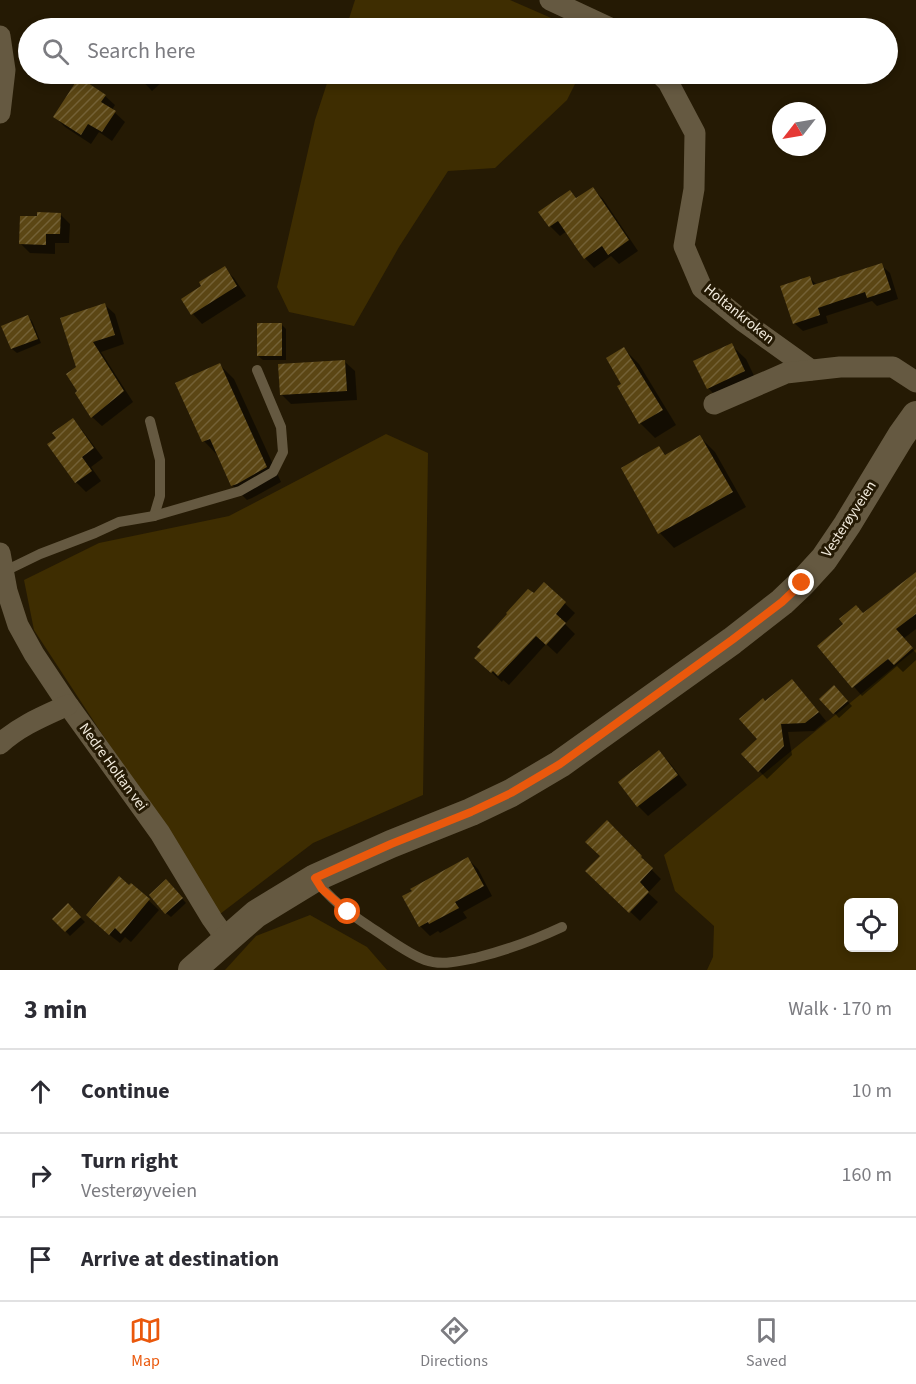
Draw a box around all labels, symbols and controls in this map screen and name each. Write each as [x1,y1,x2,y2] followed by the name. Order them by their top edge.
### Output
[18,18,898,84] search box
[39,35,72,68] icon: search
[87,35,195,67] text: Search here
[772,102,826,156] north arrow
[699,279,779,349] street label: Holtankroken
[816,477,882,561] street label: Vesterøyveien
[788,569,814,595] route end
[74,719,152,815] street label: Nedre Holtan vei
[334,898,360,924] route start
[844,898,898,952] map controls
[844,898,898,952] button: locate
[24,991,87,1028] text: 3 min
[788,995,892,1023] text: Walk · 170 m
[24,1075,57,1108] icon: ahead
[81,1075,170,1107] text: Continue
[852,1077,892,1105] text: 10 m
[81,1145,178,1177] text: Turn right
[24,1159,57,1192] icon: right
[842,1161,892,1189] text: 160 m
[81,1177,197,1205] text: Vesterøyveien
[24,1243,57,1276] icon: arrive
[81,1243,279,1275] text: Arrive at destination
[129,1314,162,1372] tab: Map
[420,1314,488,1372] tab: Directions
[746,1314,787,1372] tab: Saved

